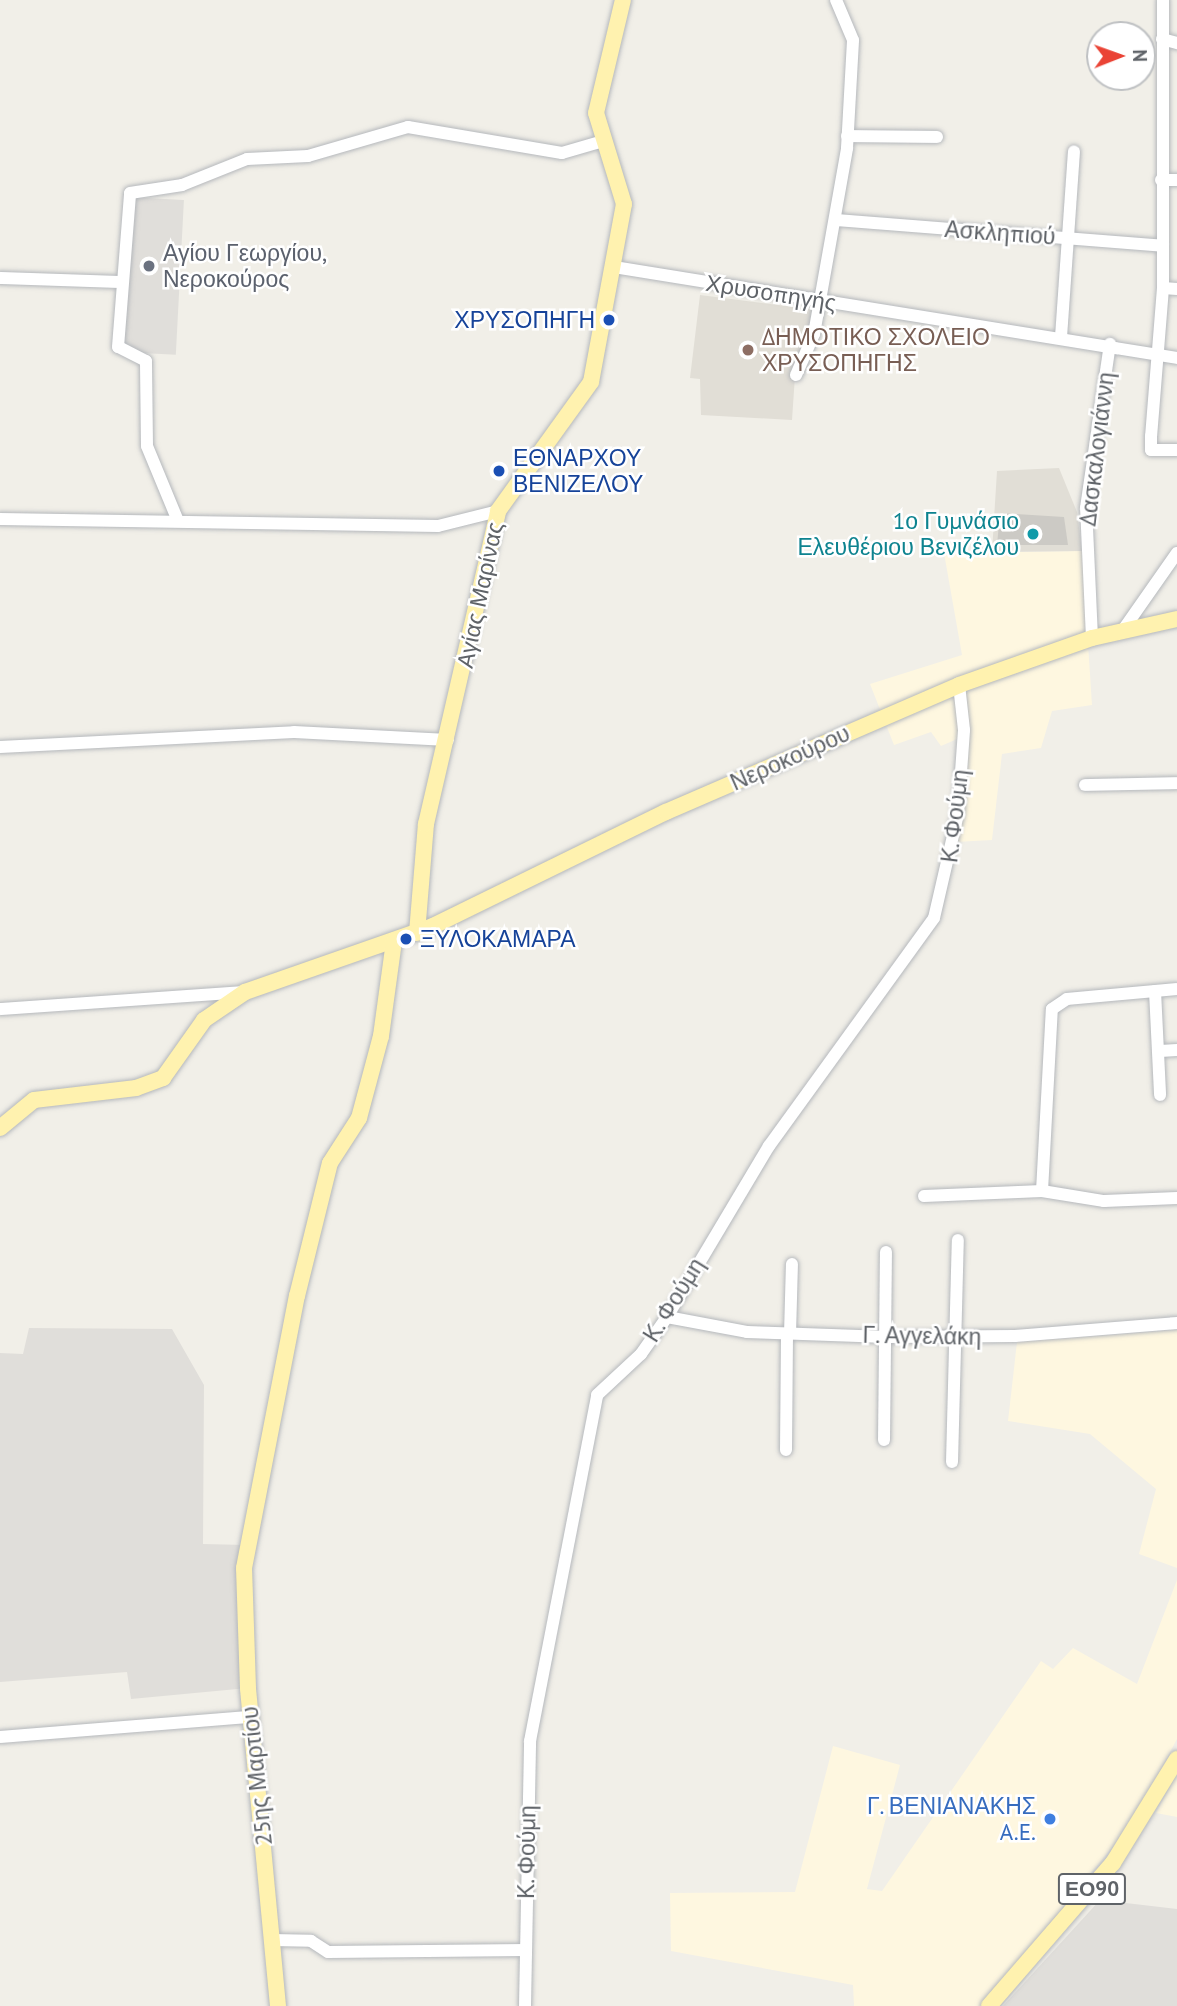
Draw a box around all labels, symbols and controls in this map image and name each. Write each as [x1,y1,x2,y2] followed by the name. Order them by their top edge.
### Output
[1086,21,1156,91] north arrow
[1128,49,1152,62] text: N
[944,215,1056,251] street label: Ασκληπιού
[163,239,327,293] place label: Αγίου Γεωργίου, Νεροκούρος
[141,258,157,274] marker: Αγίου Γεωργίου, Νεροκούρος
[704,269,838,317] street label: Χρυσοπηγής
[454,306,595,334] place label: ΧΡΥΣΟΠΗΓΗ
[601,312,617,328] marker: ΧΡΥΣΟΠΗΓΗ
[762,323,990,377] place label: ΔΗΜΟΤΙΚΟ ΣΧΟΛΕΙΟ ΧΡΥΣΟΠΗΓΗΣ
[740,342,756,358] marker: ΔΗΜΟΤΙΚΟ ΣΧΟΛΕΙΟ ΧΡΥΣΟΠΗΓΗΣ
[1074,371,1120,527] street label: Δασκαλογιάννη
[513,444,643,498] place label: ΕΘΝΑΡΧΟΥ ΒΕΝΙΖΕΛΟΥ
[491,463,507,479] marker: ΕΘΝΑΡΧΟΥ ΒΕΝΙΖΕΛΟΥ
[797,507,1019,561] place label: 1ο Γυμνάσιο Ελευθέριου Βενιζέλου
[451,519,509,671] street label: Αγίας Μαρίνας
[1025,526,1041,542] marker: 1ο Γυμνάσιο Ελευθέριου Βενιζέλου
[726,719,854,797] street label: Νεροκούρου
[935,767,975,865] street label: Κ. Φούμη
[420,925,576,953] place label: ΞΥΛΟΚΑΜΑΡΑ
[398,931,414,947] marker: ΞΥΛΟΚΑΜΑΡΑ
[637,1252,711,1348] street label: Κ. Φούμη
[861,1321,983,1351] street label: Γ. Αγγελάκη
[236,1705,278,1847] street label: 25ης Μαρτίου
[865,1792,1036,1846] place label: Γ. ΒΕΝΙΑΝΑΚΗΣ A.E.
[512,1804,542,1900] street label: Κ. Φούμη
[1042,1811,1058,1827] marker: Γ. ΒΕΝΙΑΝΑΚΗΣ A.E.
[1057,1871,1127,1906] road number: ΕΟ90

